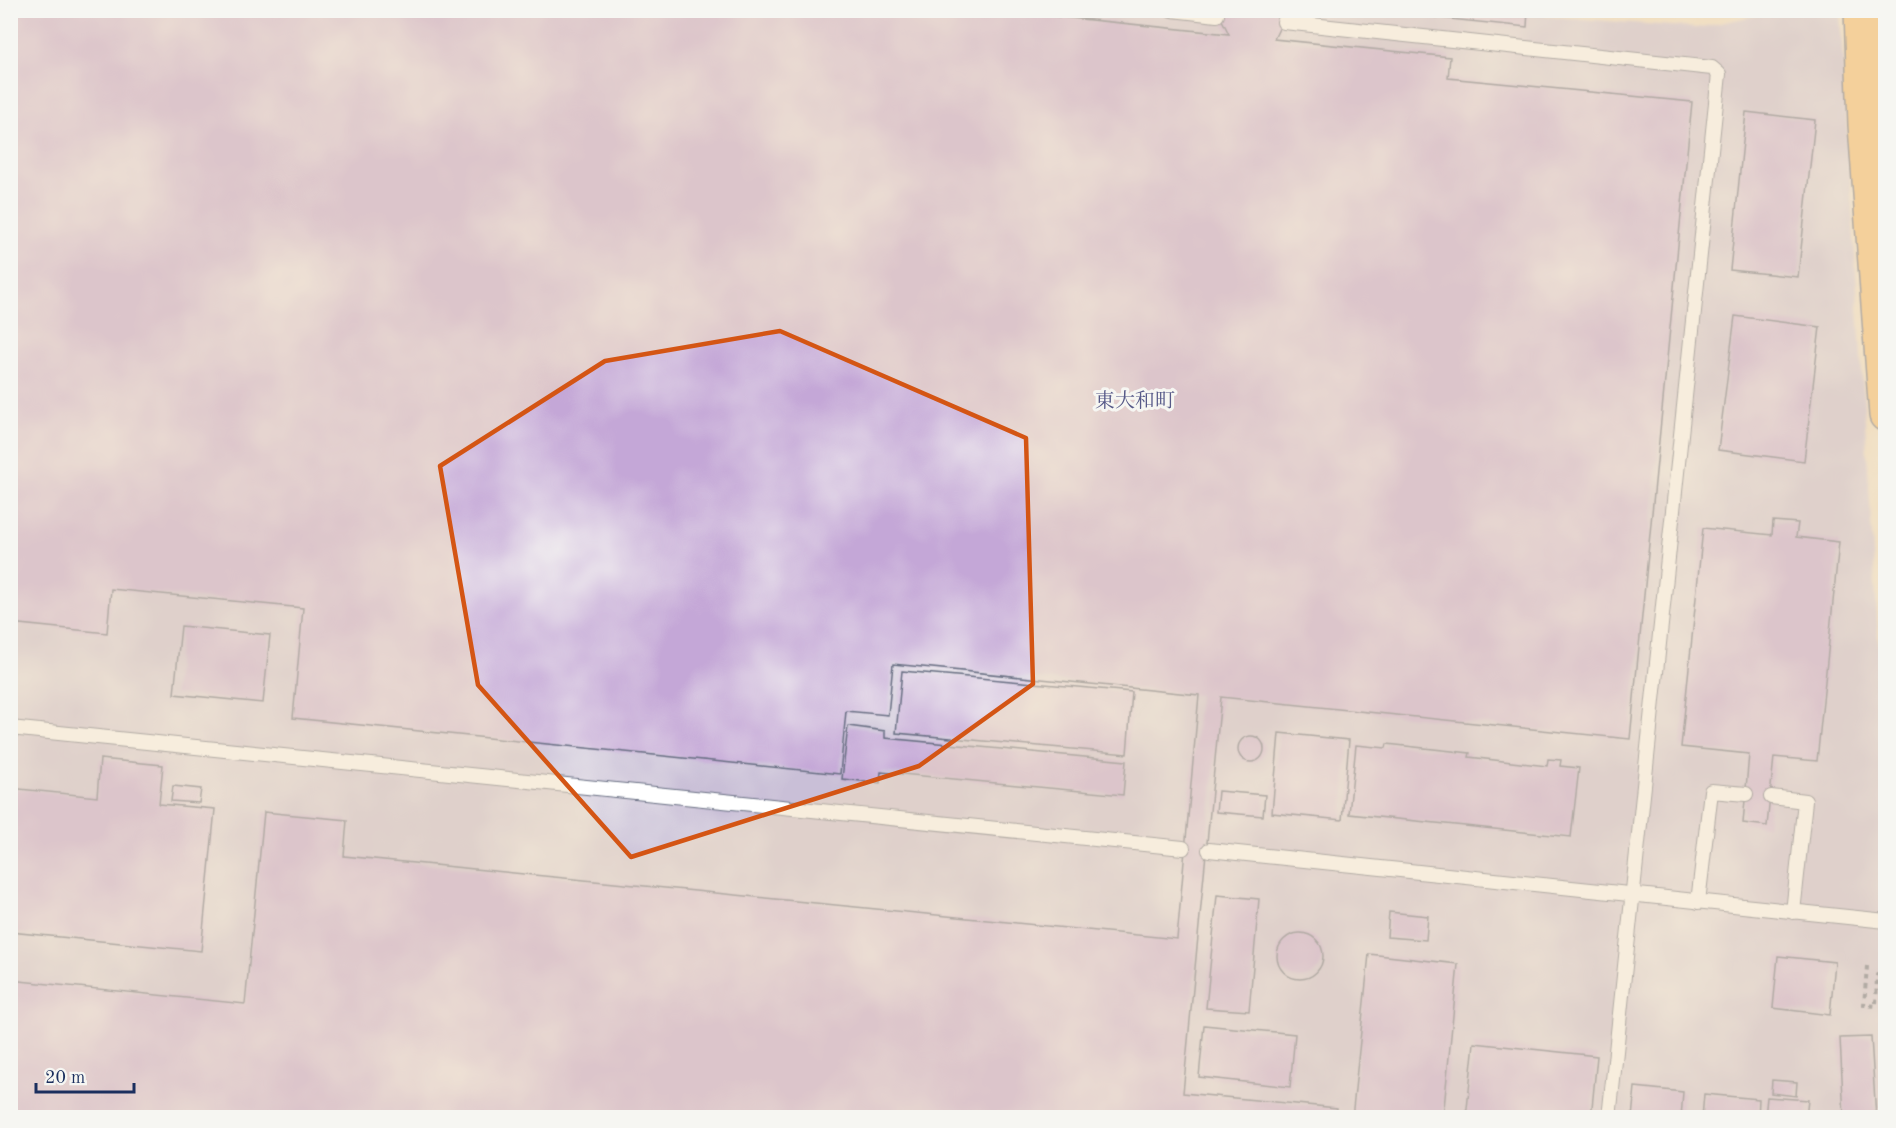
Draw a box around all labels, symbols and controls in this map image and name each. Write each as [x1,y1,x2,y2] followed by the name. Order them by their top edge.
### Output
[1095,390,1175,412] district label: 東大和町
[36,1056,134,1094] scale bar
[45,1069,85,1087] text: 20 m

